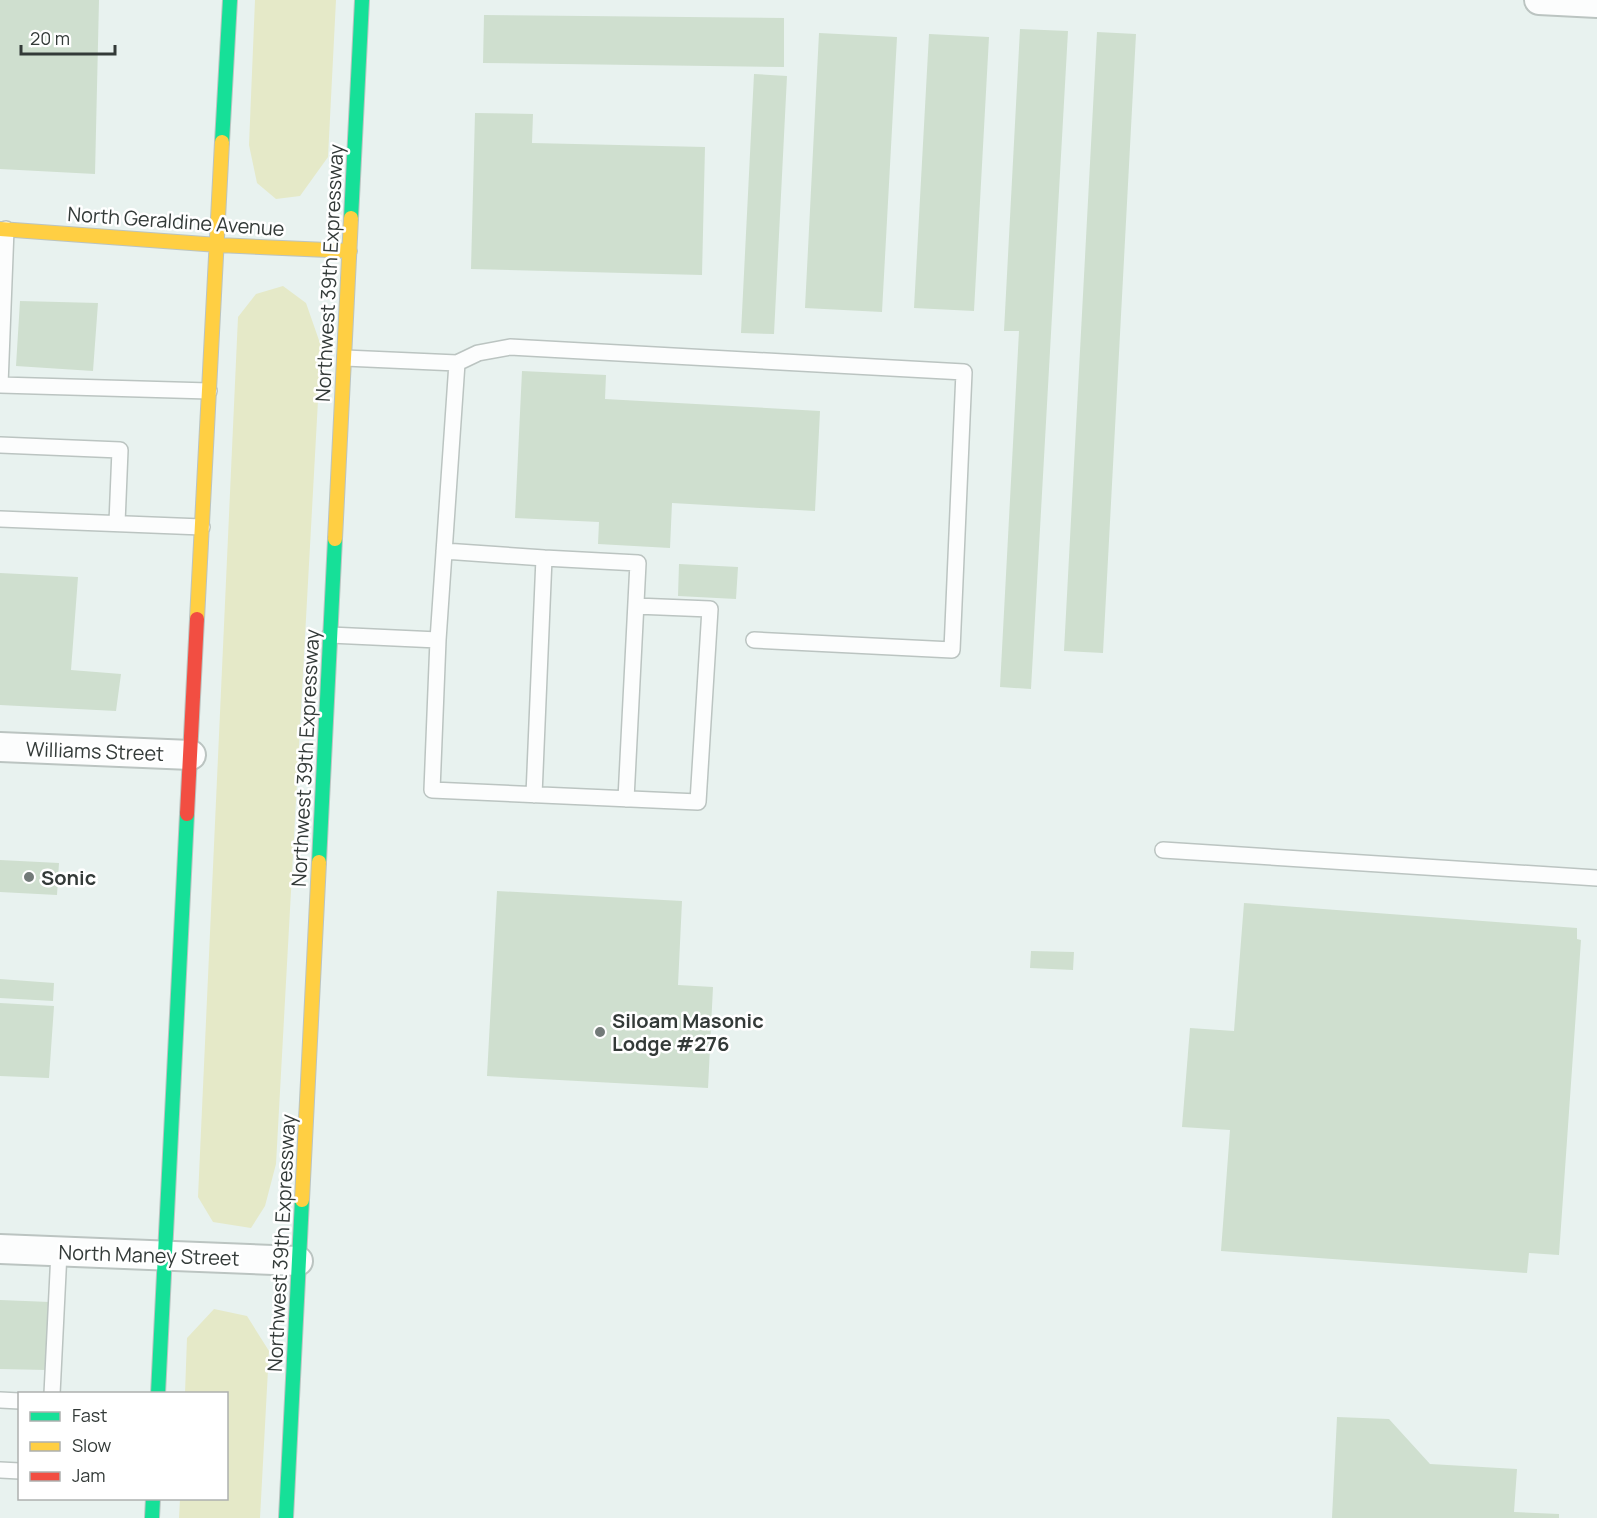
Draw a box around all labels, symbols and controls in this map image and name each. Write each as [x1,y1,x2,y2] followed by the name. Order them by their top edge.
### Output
[21,18,116,56] scale bar
[30,26,70,50] text: 20 m
[309,143,349,403] street label: Northwest 39th Expressway
[67,200,285,242] street label: North Geraldine Avenue
[285,628,325,888] street label: Northwest 39th Expressway
[25,735,165,767] street label: Williams Street
[41,864,96,891] place label: Sonic
[22,870,36,884] marker: Sonic
[612,1007,764,1057] place label: Siloam Masonic Lodge #276
[593,1025,607,1039] marker: Siloam Masonic Lodge #276
[261,1113,301,1373] street label: Northwest 39th Expressway
[58,1238,240,1272] street label: North Maney Street
[18,1392,228,1500] legend
[72,1403,107,1427] text: Fast
[72,1433,112,1457] text: Slow
[72,1463,106,1487] text: Jam

